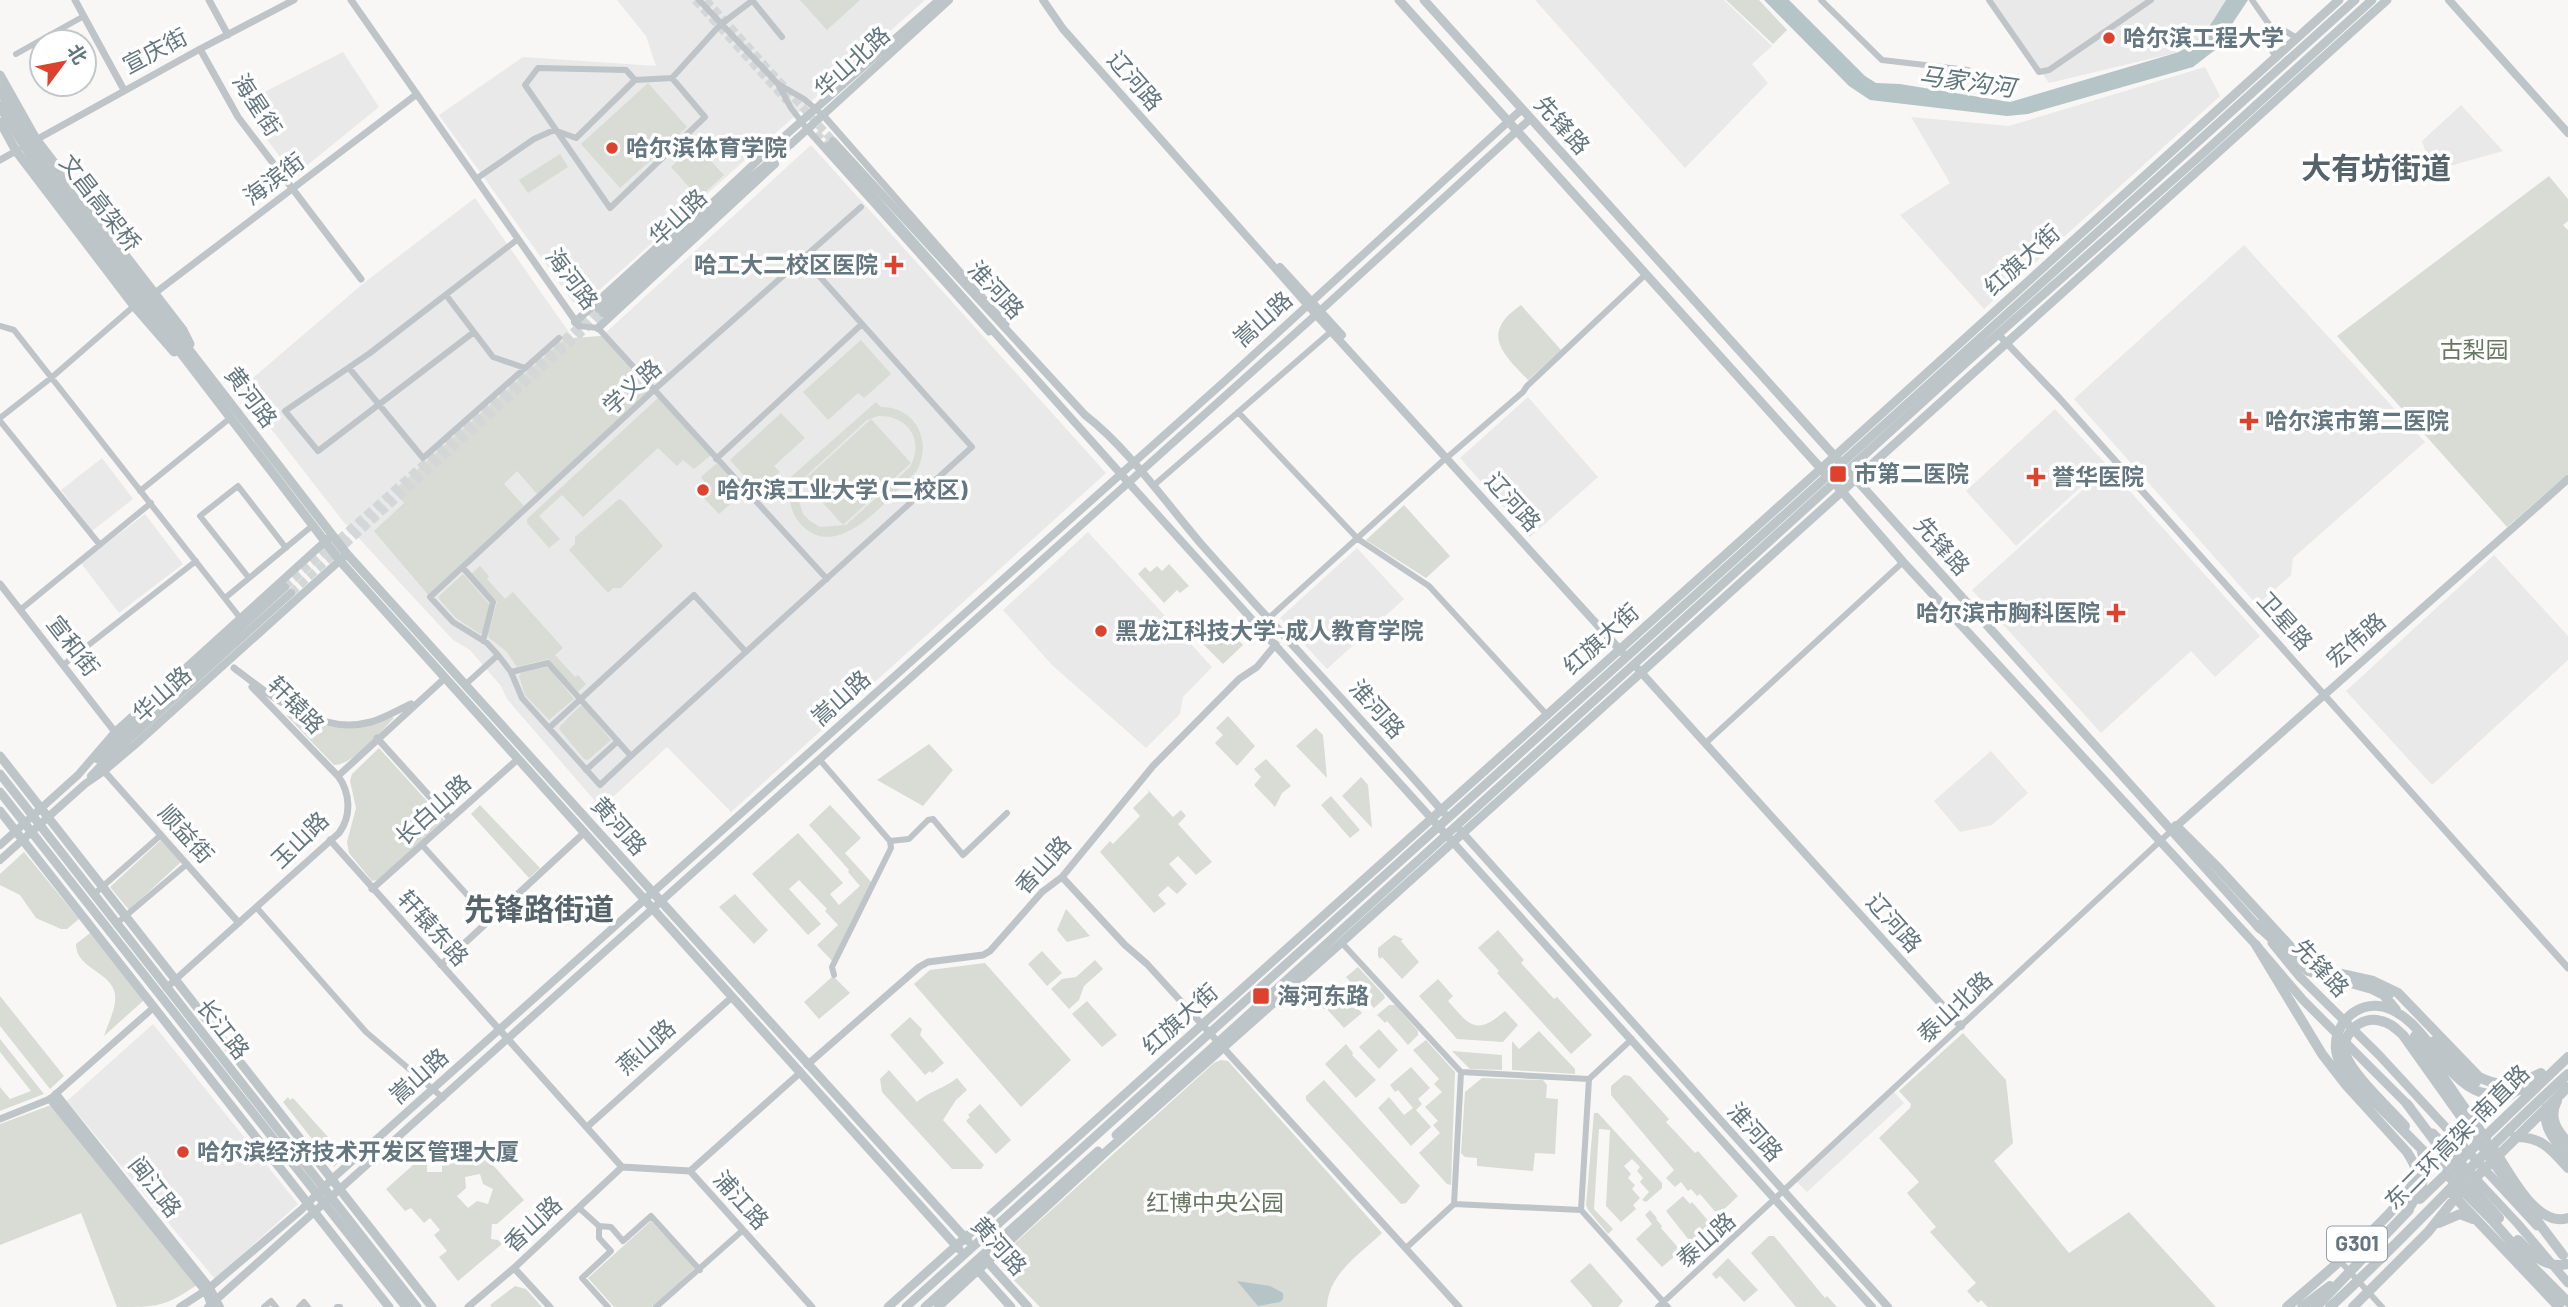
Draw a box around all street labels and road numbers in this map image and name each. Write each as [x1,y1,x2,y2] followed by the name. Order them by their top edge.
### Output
[808,20,895,102] street label: 华山北路
[117,22,192,79] street label: 宣庆街
[1103,45,1169,116] street label: 辽河路
[227,68,288,141] street label: 海星街
[1529,89,1596,159] street label: 先锋路
[237,146,309,210] street label: 海滨街
[54,148,147,256] street label: 文昌高架桥
[643,183,712,250] street label: 华山路
[1978,218,2065,300] street label: 红旗大街
[541,242,605,314] street label: 海河路
[963,255,1030,324] street label: 淮河路
[1227,285,1297,352] street label: 嵩山路
[596,353,666,420] street label: 学义路
[220,360,284,432] street label: 黄河路
[1480,466,1547,536] street label: 辽河路
[1909,510,1976,580] street label: 先锋路
[2252,585,2319,655] street label: 卫星路
[1557,597,1644,679] street label: 红旗大街
[2320,606,2391,672] street label: 宏伟路
[42,610,106,681] street label: 宣和街
[126,660,196,727] street label: 华山路
[805,664,875,731] street label: 嵩山路
[263,670,331,739] street label: 轩辕路
[1344,673,1411,743] street label: 淮河路
[389,768,476,850] street label: 长白山路
[586,790,653,860] street label: 黄河路
[153,798,220,868] street label: 顺益街
[265,805,334,873] street label: 玉山路
[1009,830,1076,899] street label: 香山路
[393,884,475,971] street label: 轩辕东路
[1861,887,1928,957] street label: 辽河路
[2288,933,2355,1002] street label: 先锋路
[1911,965,1998,1048] street label: 泰山北路
[1136,977,1223,1059] street label: 红旗大街
[192,993,256,1064] street label: 长江路
[610,1013,680,1080] street label: 燕山路
[383,1042,453,1109] street label: 嵩山路
[2378,1058,2534,1214] street label: 东二环高架-南直路
[1722,1096,1789,1166] street label: 淮河路
[124,1151,188,1222] street label: 闽江路
[708,1164,775,1234] street label: 浦江路
[498,1190,567,1257] street label: 香山路
[1670,1206,1740,1273] street label: 泰山路
[966,1210,1033,1280] street label: 黄河路
[2327,1226,2387,1262] road number: G301

